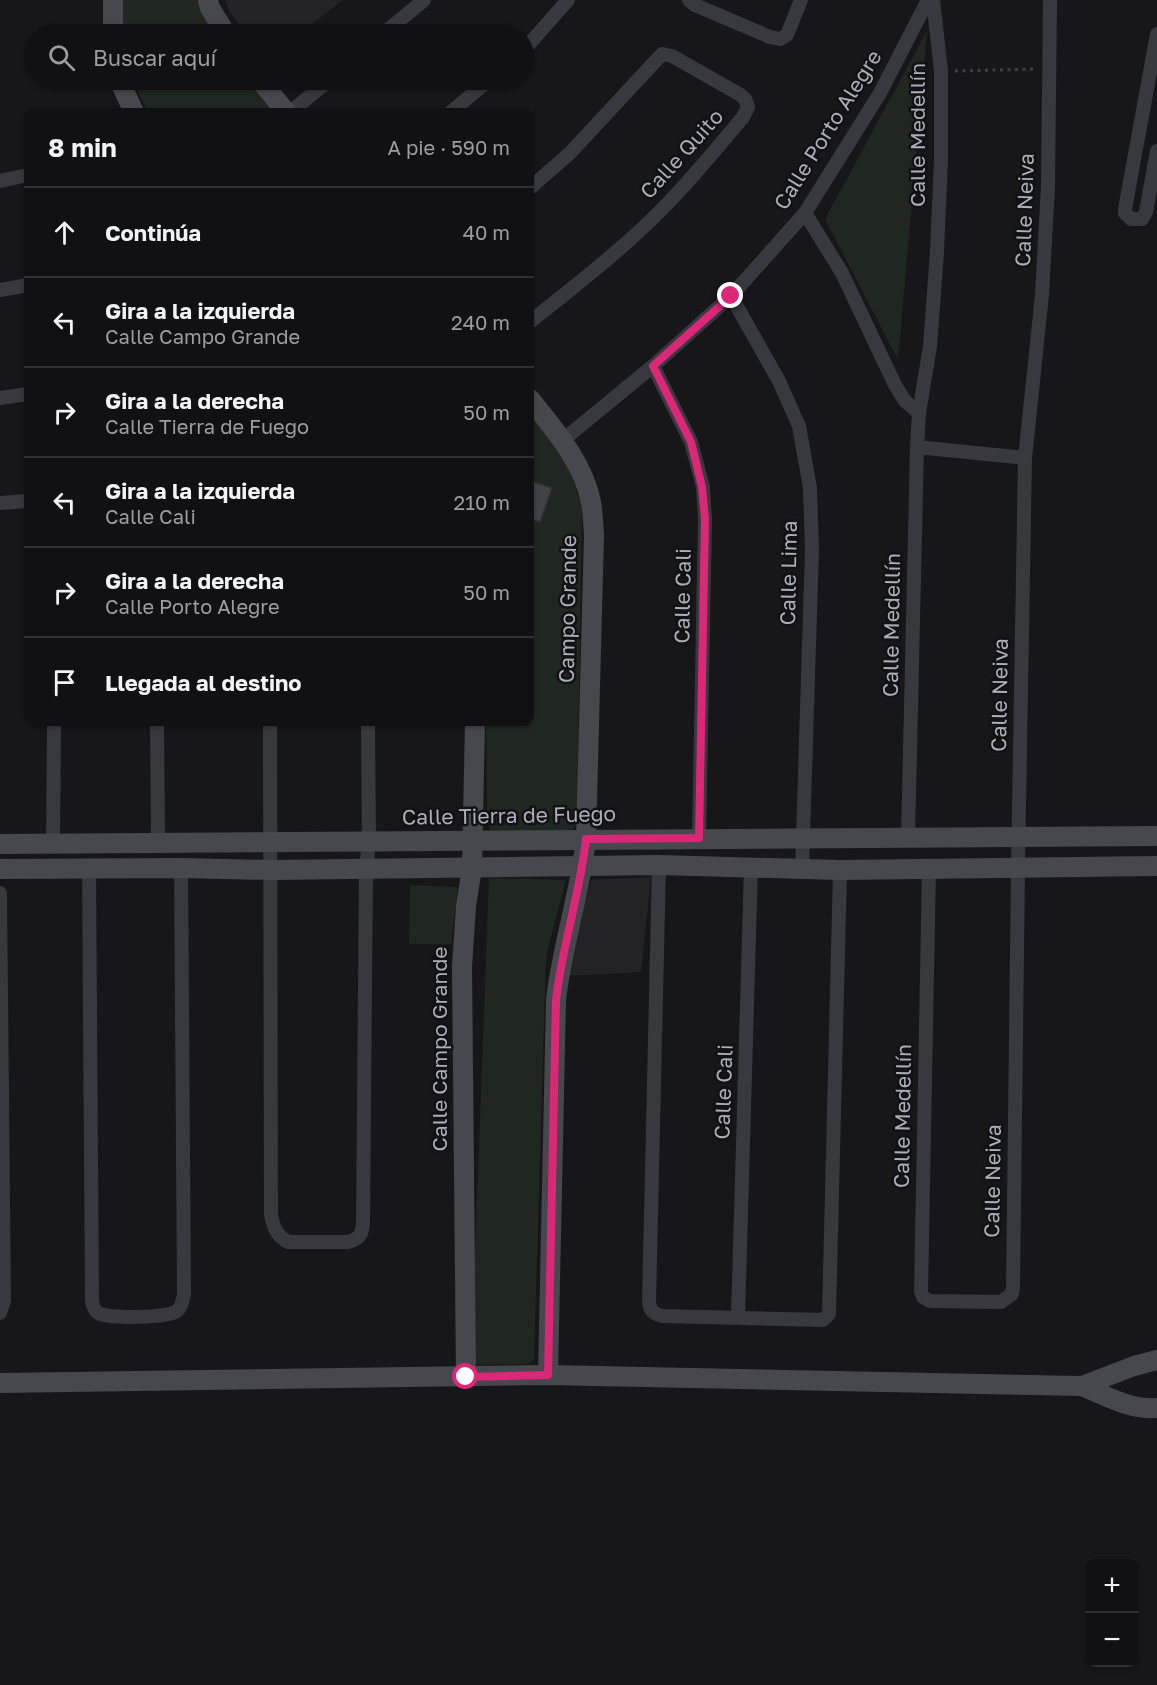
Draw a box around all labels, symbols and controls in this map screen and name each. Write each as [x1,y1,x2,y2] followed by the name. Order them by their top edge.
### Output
[24,24,534,90] search box
[45,41,78,74] icon: search
[93,44,216,71] text: Buscar aquí
[768,45,887,214] street label: Calle Porto Alegre
[904,63,930,207] street label: Calle Medellín
[634,103,728,204] street label: Calle Quito
[48,132,117,163] text: 8 min
[388,135,510,159] text: A pie · 590 m
[1009,153,1039,267] street label: Calle Neiva
[48,216,81,249] icon: ahead
[105,219,201,246] text: Continúa
[463,220,510,244] text: 40 m
[717,282,743,308] route end
[105,297,295,324] text: Gira a la izquierda
[48,306,81,339] icon: left
[451,310,510,334] text: 240 m
[105,324,300,348] text: Calle Campo Grande
[105,387,284,414] text: Gira a la derecha
[48,396,81,429] icon: right
[463,400,510,424] text: 50 m
[105,414,309,438] text: Calle Tierra de Fuego
[105,477,295,504] text: Gira a la izquierda
[48,486,81,519] icon: left
[454,490,510,514] text: 210 m
[105,504,196,528] text: Calle Cali
[774,520,802,626] street label: Calle Lima
[553,535,581,683] street label: Campo Grande
[668,548,696,644] street label: Calle Cali
[877,553,905,697] street label: Calle Medellín
[105,567,284,594] text: Gira a la derecha
[48,576,81,609] icon: right
[463,580,510,604] text: 50 m
[105,594,280,618] text: Calle Porto Alegre
[985,638,1013,752] street label: Calle Neiva
[48,666,81,699] icon: arrive
[105,669,302,696] text: Llegada al destino
[402,800,616,830] street label: Calle Tierra de Fuego
[426,947,452,1151] street label: Calle Campo Grande
[708,1044,738,1140] street label: Calle Cali
[888,1044,916,1188] street label: Calle Medellín
[978,1124,1006,1238] street label: Calle Neiva
[452,1363,478,1389] route start
[1085,1559,1139,1667] map controls
[1085,1559,1139,1613] button: +
[1085,1613,1139,1667] button: −

